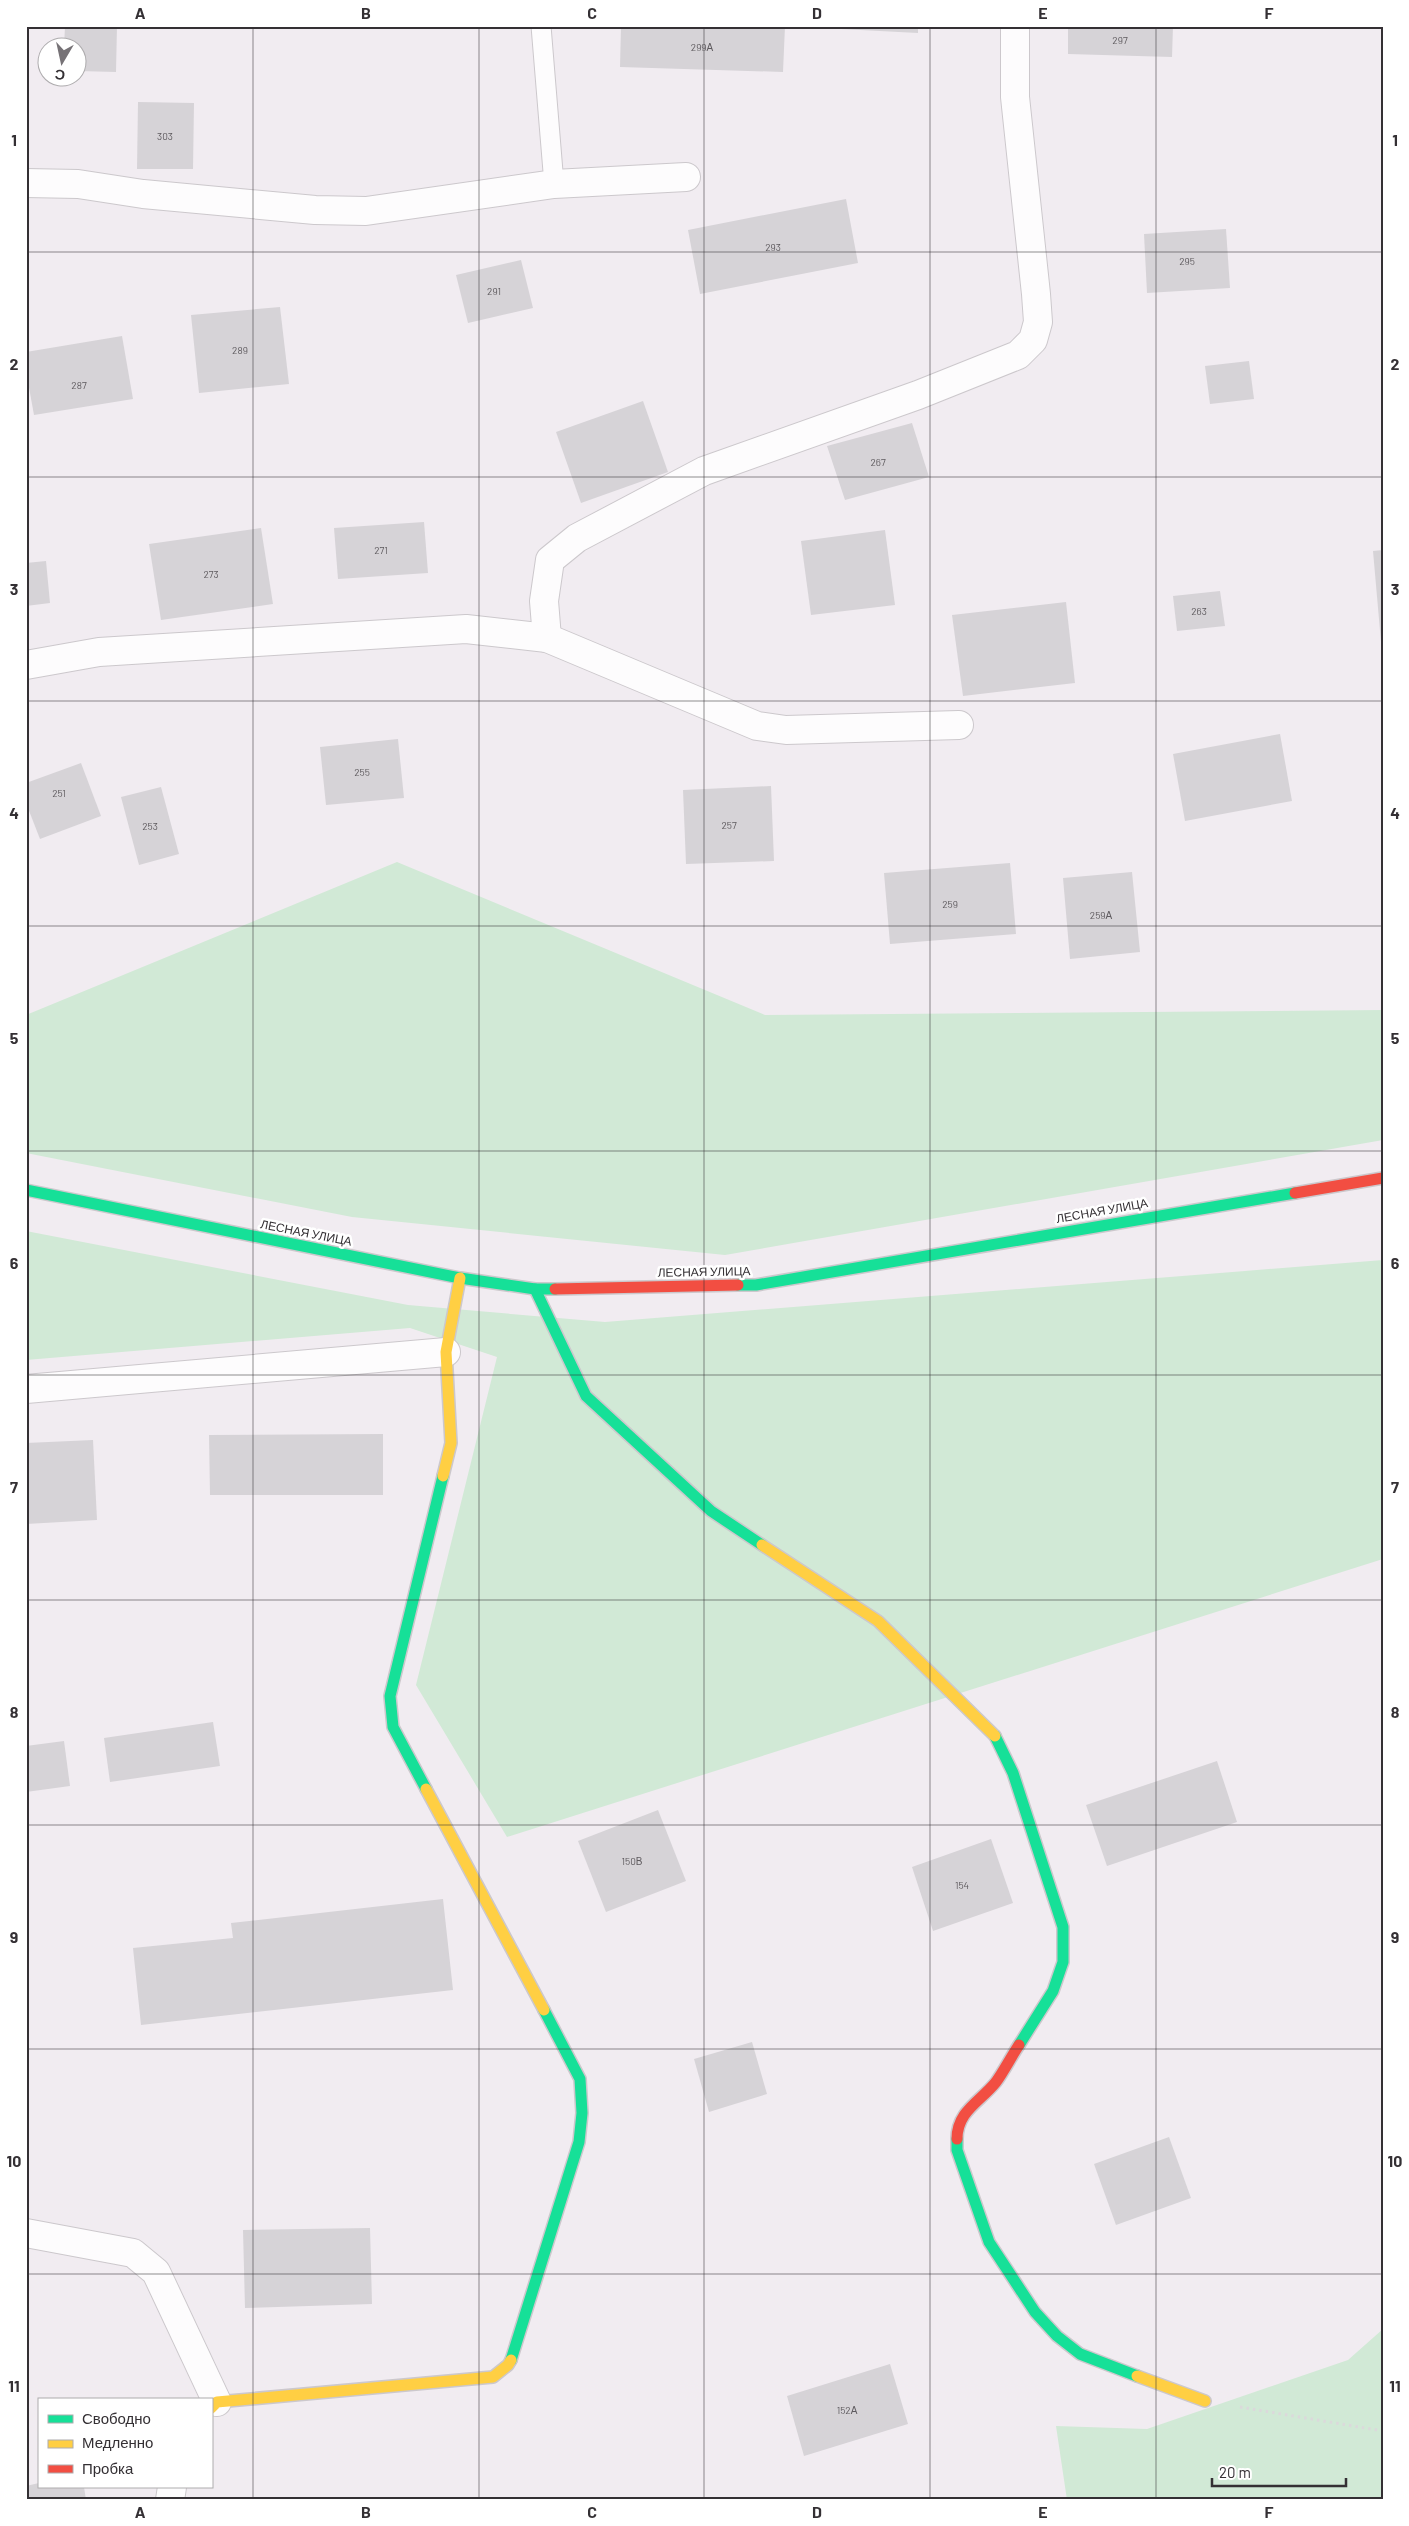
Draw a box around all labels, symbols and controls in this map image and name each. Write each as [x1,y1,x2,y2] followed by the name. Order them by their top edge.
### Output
[135,3,146,22] text: A
[361,3,371,22] text: B
[587,3,597,22] text: C
[812,3,822,22] text: D
[1038,3,1048,22] text: E
[1265,3,1274,22] text: F
[1112,34,1128,46] house number: 297
[38,38,88,88] north arrow
[691,41,714,53] house number: 299А
[54,66,66,85] text: С
[11,130,17,149] text: 1
[157,130,173,142] house number: 303
[1392,130,1398,149] text: 1
[765,241,781,253] house number: 293
[1179,255,1195,267] house number: 295
[487,285,501,297] house number: 291
[232,344,248,356] house number: 289
[10,354,19,373] text: 2
[1391,354,1400,373] text: 2
[71,379,87,391] house number: 287
[870,456,886,468] house number: 267
[374,544,388,556] house number: 271
[203,568,219,580] house number: 273
[10,579,18,598] text: 3
[1391,579,1399,598] text: 3
[1191,605,1207,617] house number: 263
[354,766,370,778] house number: 255
[52,787,66,799] house number: 251
[9,803,19,822] text: 4
[1390,803,1400,822] text: 4
[721,819,737,831] house number: 257
[142,820,158,832] house number: 253
[942,898,958,910] house number: 259
[1090,909,1113,921] house number: 259А
[10,1028,19,1047] text: 5
[1391,1028,1400,1047] text: 5
[1055,1195,1149,1226] street label: ЛЕСНАЯ УЛИЦА
[259,1216,353,1249] street label: ЛЕСНАЯ УЛИЦА
[10,1253,19,1272] text: 6
[1391,1253,1400,1272] text: 6
[657,1263,751,1280] street label: ЛЕСНАЯ УЛИЦА
[10,1477,18,1496] text: 7
[1391,1477,1399,1496] text: 7
[10,1702,19,1721] text: 8
[1391,1702,1400,1721] text: 8
[622,1855,643,1867] house number: 150В
[955,1879,969,1891] house number: 154
[10,1927,18,1946] text: 9
[1391,1927,1399,1946] text: 9
[7,2151,21,2170] text: 10
[1388,2151,1402,2170] text: 10
[8,2376,20,2395] text: 11
[1389,2376,1401,2395] text: 11
[38,2398,212,2488] legend
[837,2404,858,2416] house number: 152А
[82,2409,151,2427] text: Свободно
[82,2433,153,2451] text: Медленно
[1212,2456,1345,2488] scale bar
[82,2459,134,2477] text: Пробка
[1219,2463,1251,2481] text: 20 m
[135,2502,146,2521] text: A
[361,2502,371,2521] text: B
[587,2502,597,2521] text: C
[812,2502,822,2521] text: D
[1038,2502,1048,2521] text: E
[1265,2502,1274,2521] text: F

